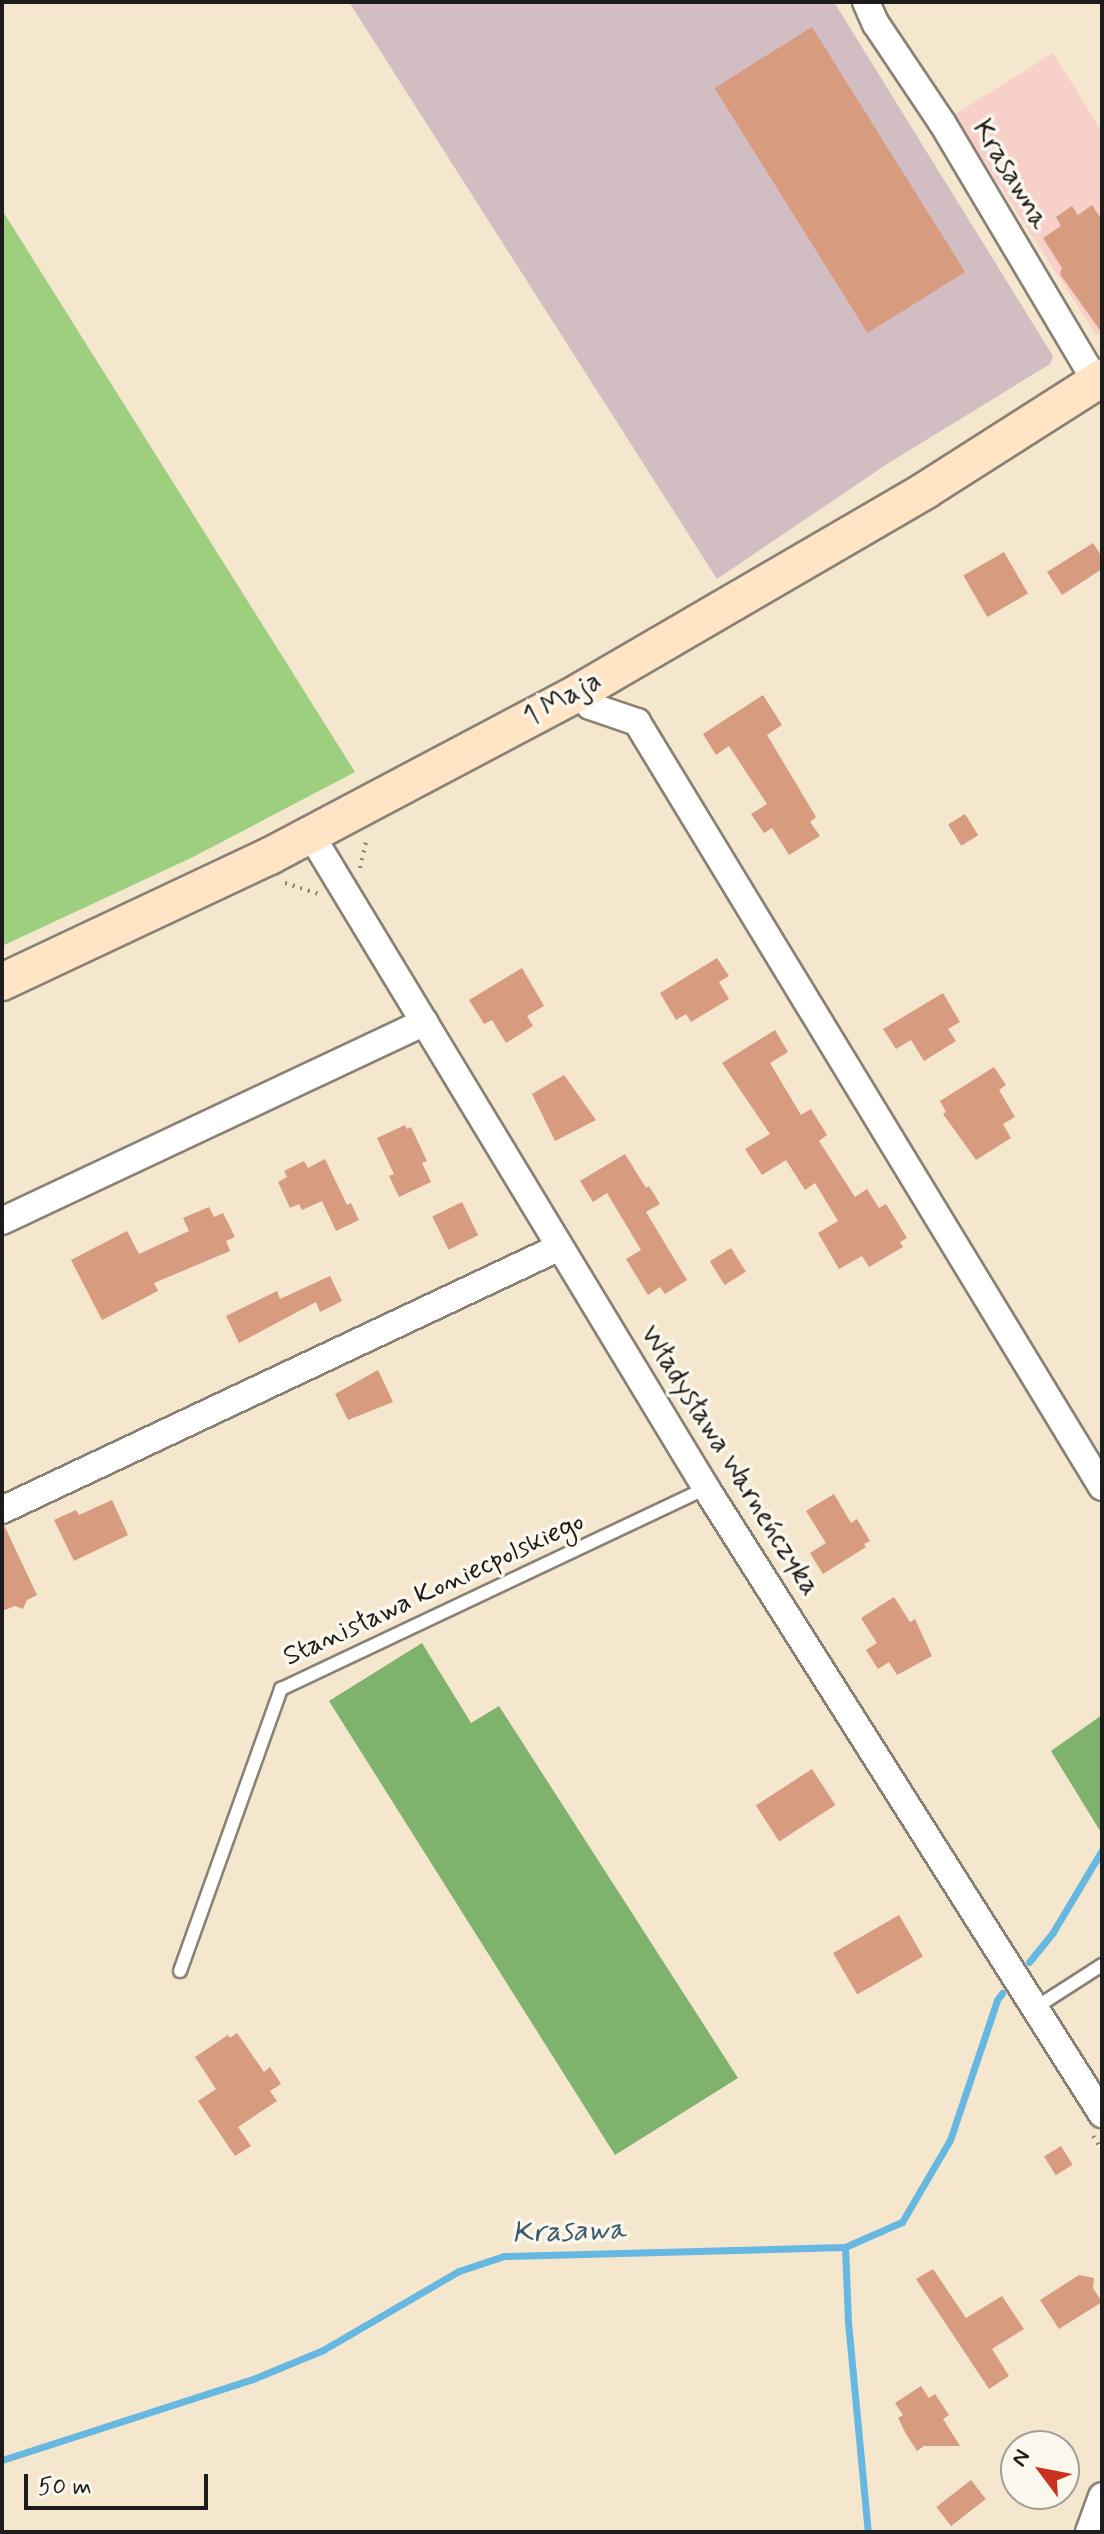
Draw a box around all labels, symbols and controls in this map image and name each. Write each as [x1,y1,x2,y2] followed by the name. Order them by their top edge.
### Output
[964,114,1056,236] street label: Krasawna
[518,665,608,735] street label: 1 Maja
[630,1317,828,1605] street label: Władysława Warneńczyka
[281,1507,587,1673] street label: Stanisława Koniecpolskiego
[511,2212,627,2252] water label: Krasawa
[1000,2430,1080,2510] north arrow
[1006,2445,1037,2472] text: N
[28,2458,212,2508] scale bar
[38,2472,92,2503] text: 50 m

